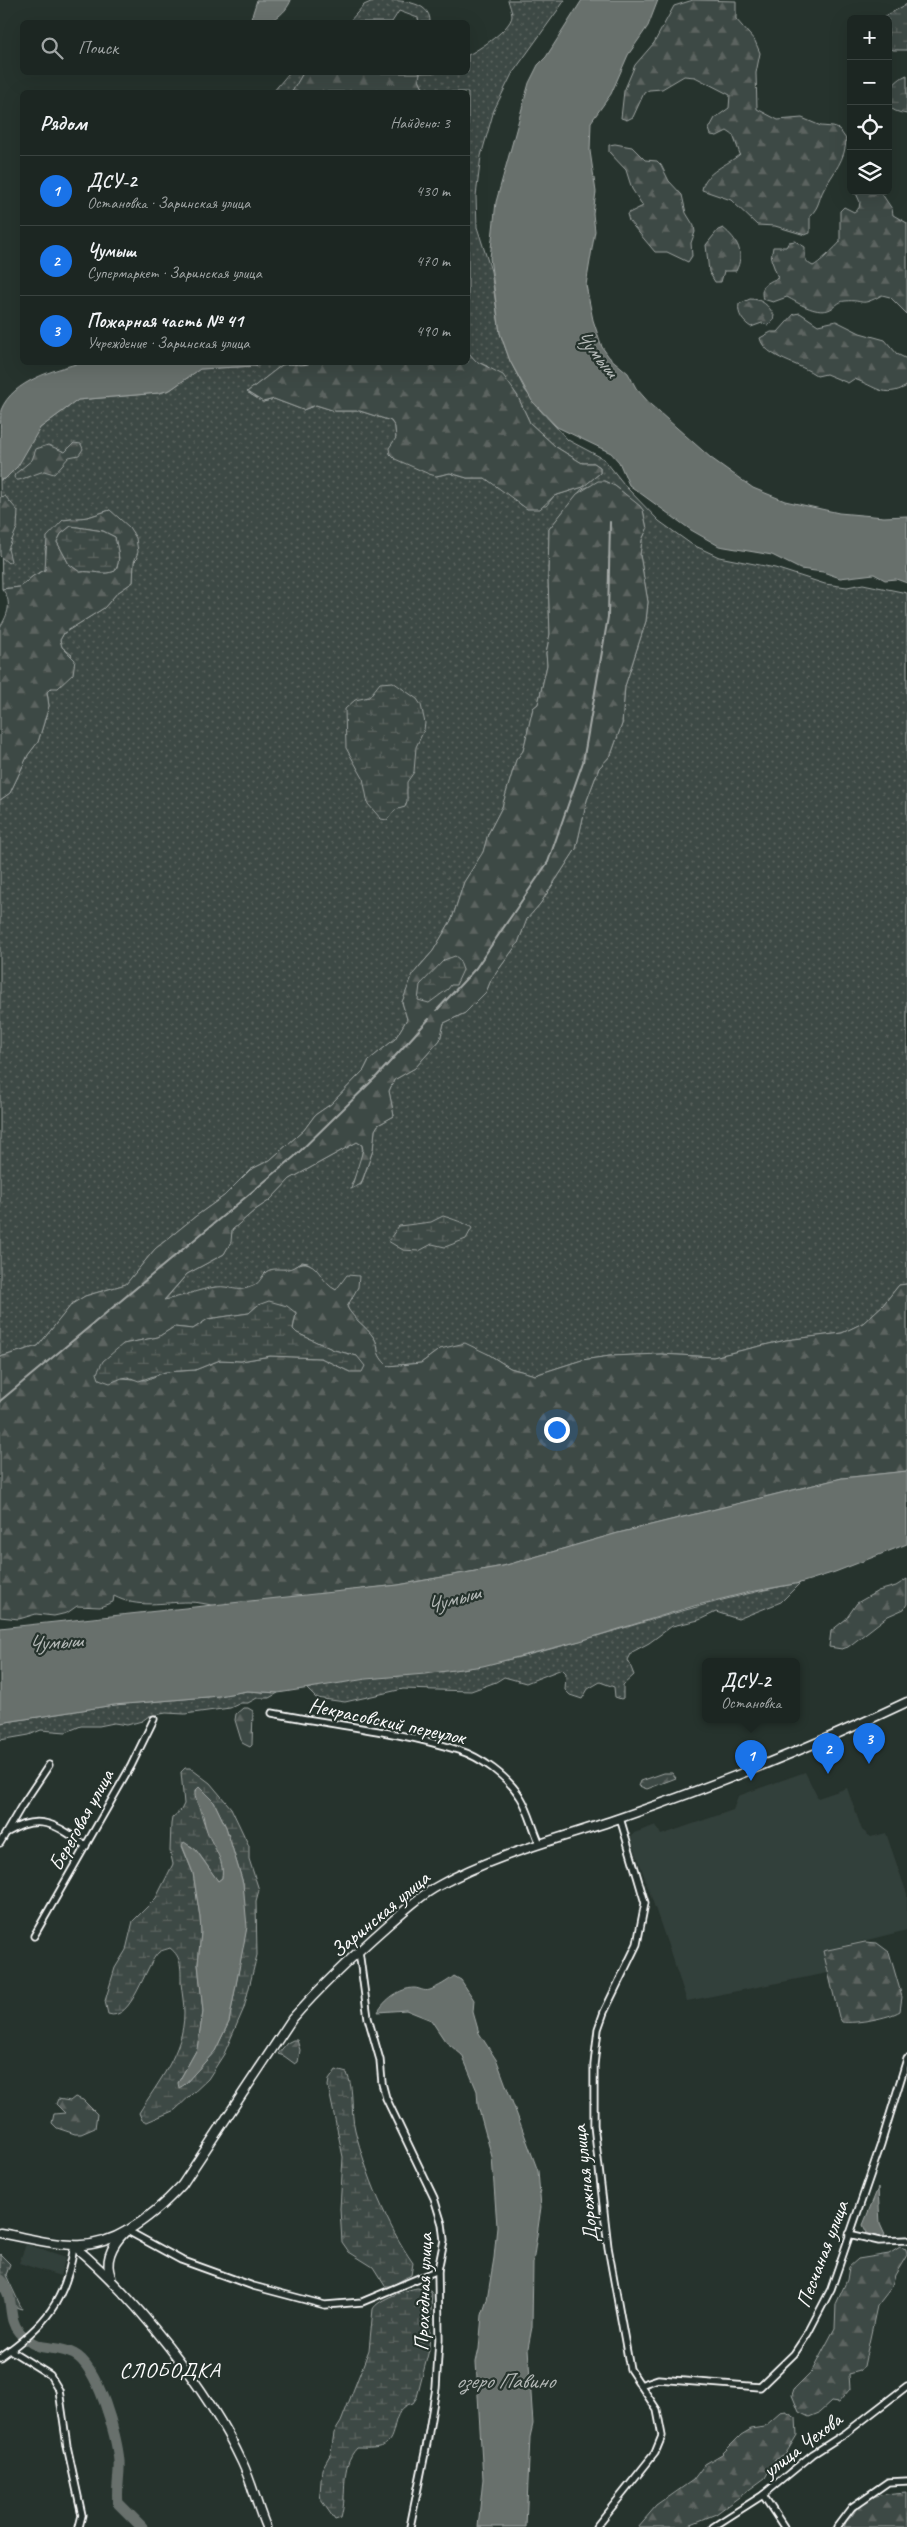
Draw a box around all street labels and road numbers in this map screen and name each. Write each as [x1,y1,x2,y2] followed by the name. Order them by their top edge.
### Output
[306,1692,470,1751] street label: Некрасовский переулок
[43,1764,120,1875] street label: Береговая улица
[325,1864,436,1963] street label: Заринская улица
[566,2122,604,2244] street label: Дорожная улица
[790,2195,855,2311] street label: Песчаная улица
[408,2231,438,2351] street label: Проходная улица
[756,2405,849,2485] street label: улица Чехова

